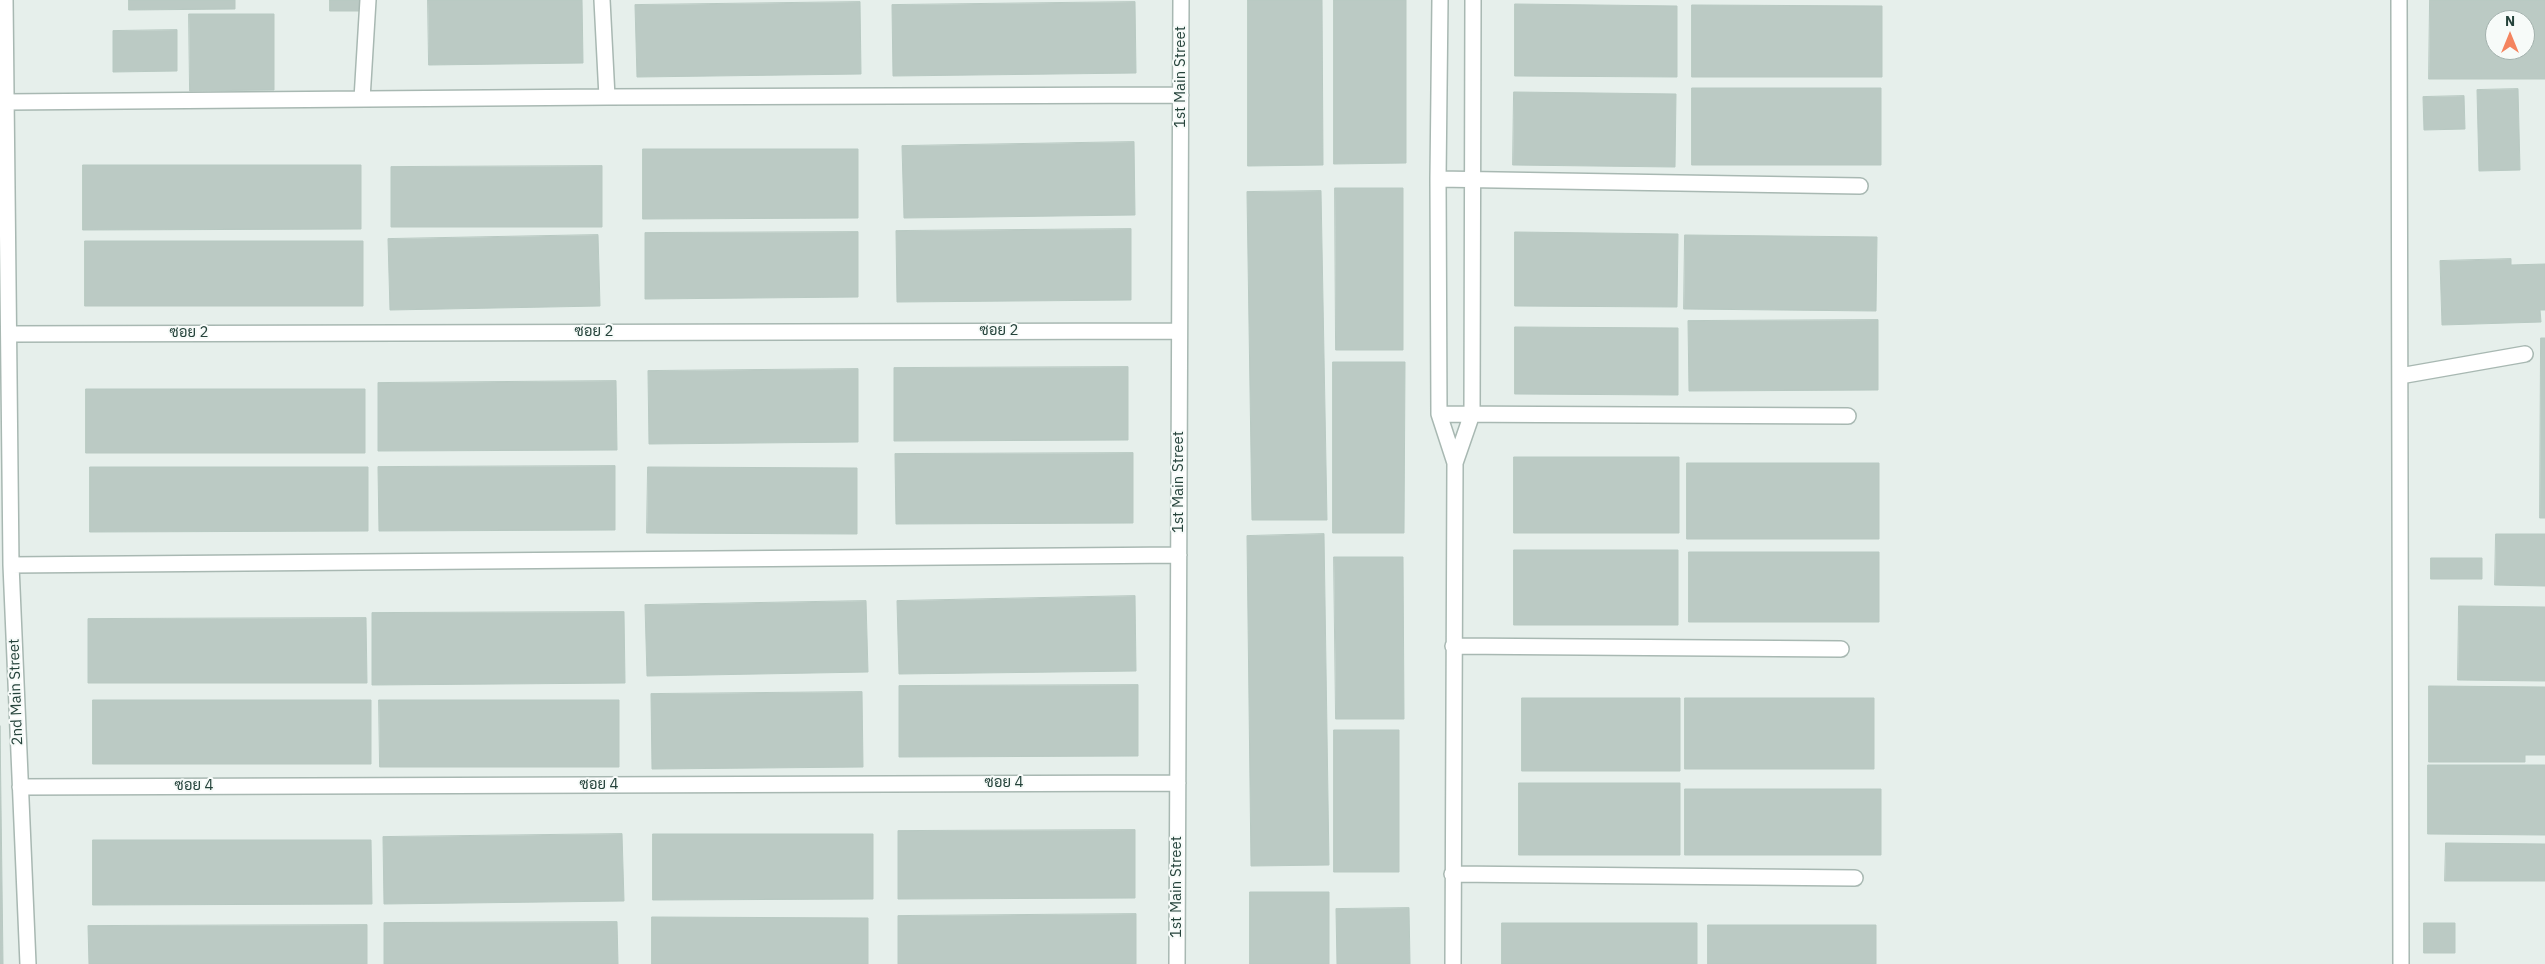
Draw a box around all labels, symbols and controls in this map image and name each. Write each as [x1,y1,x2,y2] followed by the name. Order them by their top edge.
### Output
[2485,10,2535,60] north arrow
[2505,12,2515,30] text: N
[1172,26,1190,128] street label: 1st Main Street
[979,322,1019,340] street label: ซอย 2
[574,323,614,341] street label: ซอย 2
[169,324,209,342] street label: ซอย 2
[1170,431,1188,533] street label: 1st Main Street
[5,638,27,746] street label: 2nd Main Street
[984,774,1024,792] street label: ซอย 4
[579,776,619,794] street label: ซอย 4
[174,777,214,795] street label: ซอย 4
[1168,836,1186,938] street label: 1st Main Street

